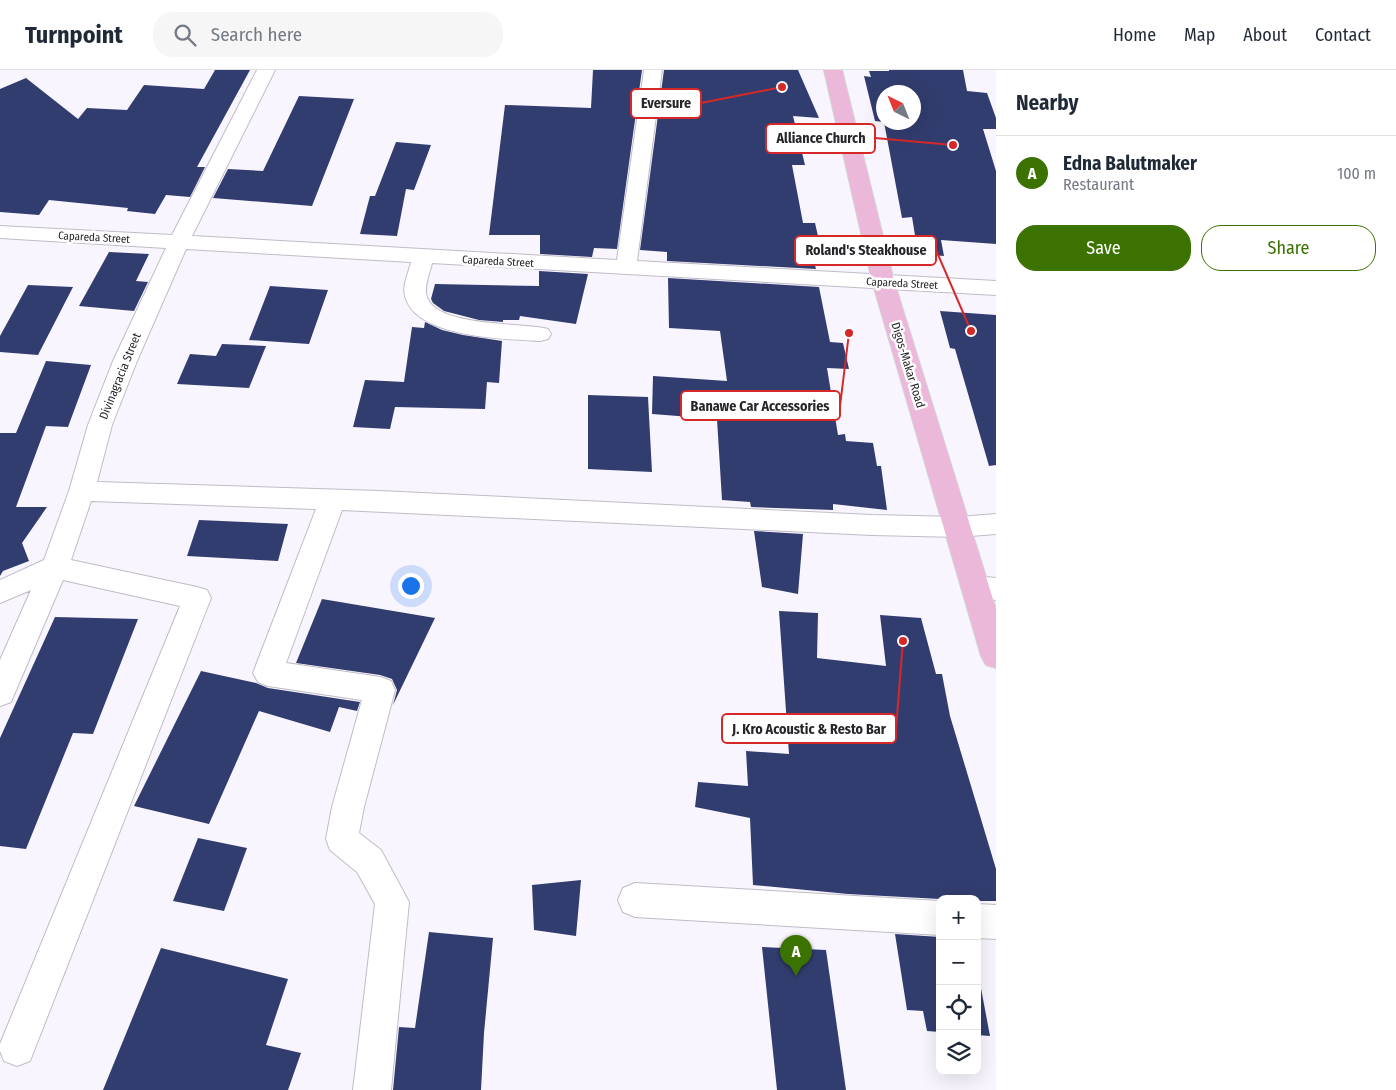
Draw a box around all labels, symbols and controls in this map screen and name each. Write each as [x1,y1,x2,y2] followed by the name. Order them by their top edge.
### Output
[153,12,503,57] search box
[25,21,123,49] text: Turnpoint
[171,21,199,49] icon: search
[211,23,302,46] text: Search here
[1113,24,1156,46] text: Home
[1184,24,1215,46] text: Map
[1243,24,1287,46] text: About
[1315,24,1371,46] text: Contact
[876,85,921,130] north arrow
[631,89,701,118] callout: Eversure
[1016,90,1078,116] text: Nearby
[641,95,691,112] text: Eversure
[766,124,875,153] callout: Alliance Church
[776,130,865,147] text: Alliance Church
[1063,152,1197,175] text: Edna Balutmaker
[1028,164,1036,183] text: A
[1337,164,1376,183] text: 100 m
[1063,175,1134,194] text: Restaurant
[1016,225,1191,271] button: Save
[1201,225,1376,271] button: Share
[58,229,131,246] street label: Capareda Street
[795,236,936,265] callout: Roland's Steakhouse
[805,242,927,259] text: Roland's Steakhouse
[462,253,535,270] street label: Capareda Street
[866,275,939,292] street label: Capareda Street
[888,321,928,409] street label: Digos-Makar Road
[96,331,144,421] street label: Divinagracia Street
[681,391,840,420] callout: Banawe Car Accessories
[691,398,829,415] text: Banawe Car Accessories
[398,573,424,599] your location
[722,714,896,743] callout: J. Kro Acoustic & Resto Bar
[731,721,887,738] text: J. Kro Acoustic & Resto Bar
[936,895,981,1075] map controls
[936,895,981,940] button: +
[780,935,812,976] pin: A
[936,940,981,985] button: −
[936,985,981,1030] button: locate
[936,1030,981,1075] button: layers

